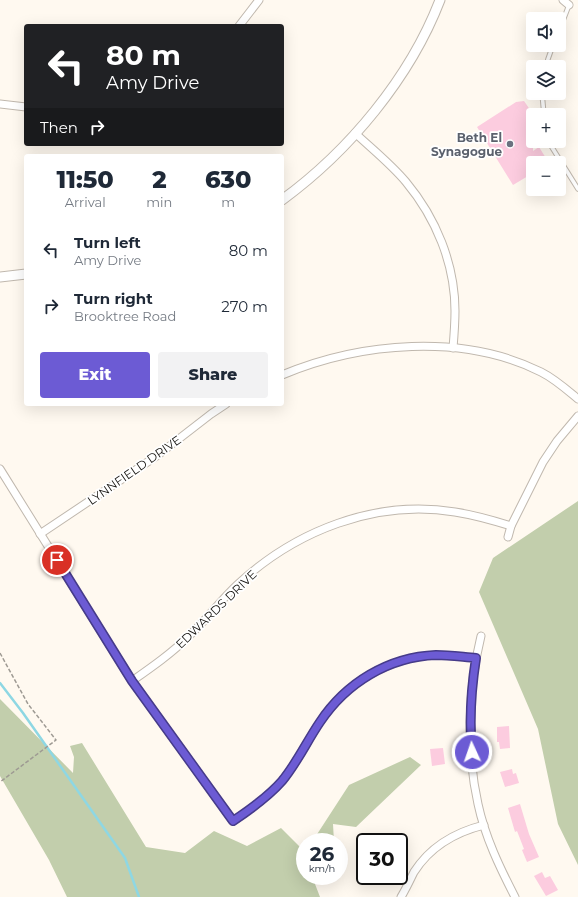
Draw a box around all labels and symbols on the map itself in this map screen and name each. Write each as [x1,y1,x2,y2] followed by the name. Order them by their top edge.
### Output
[431,130,502,159] place label: Beth El Synagogue
[505,139,515,149] marker: Beth El Synagogue
[84,432,184,508] street label: LYNNFIELD DRIVE
[40,543,74,577] pin
[172,567,260,651] street label: EDWARDS DRIVE
[451,731,493,773] position arrow
[356,833,408,885] speed limit sign: 30

